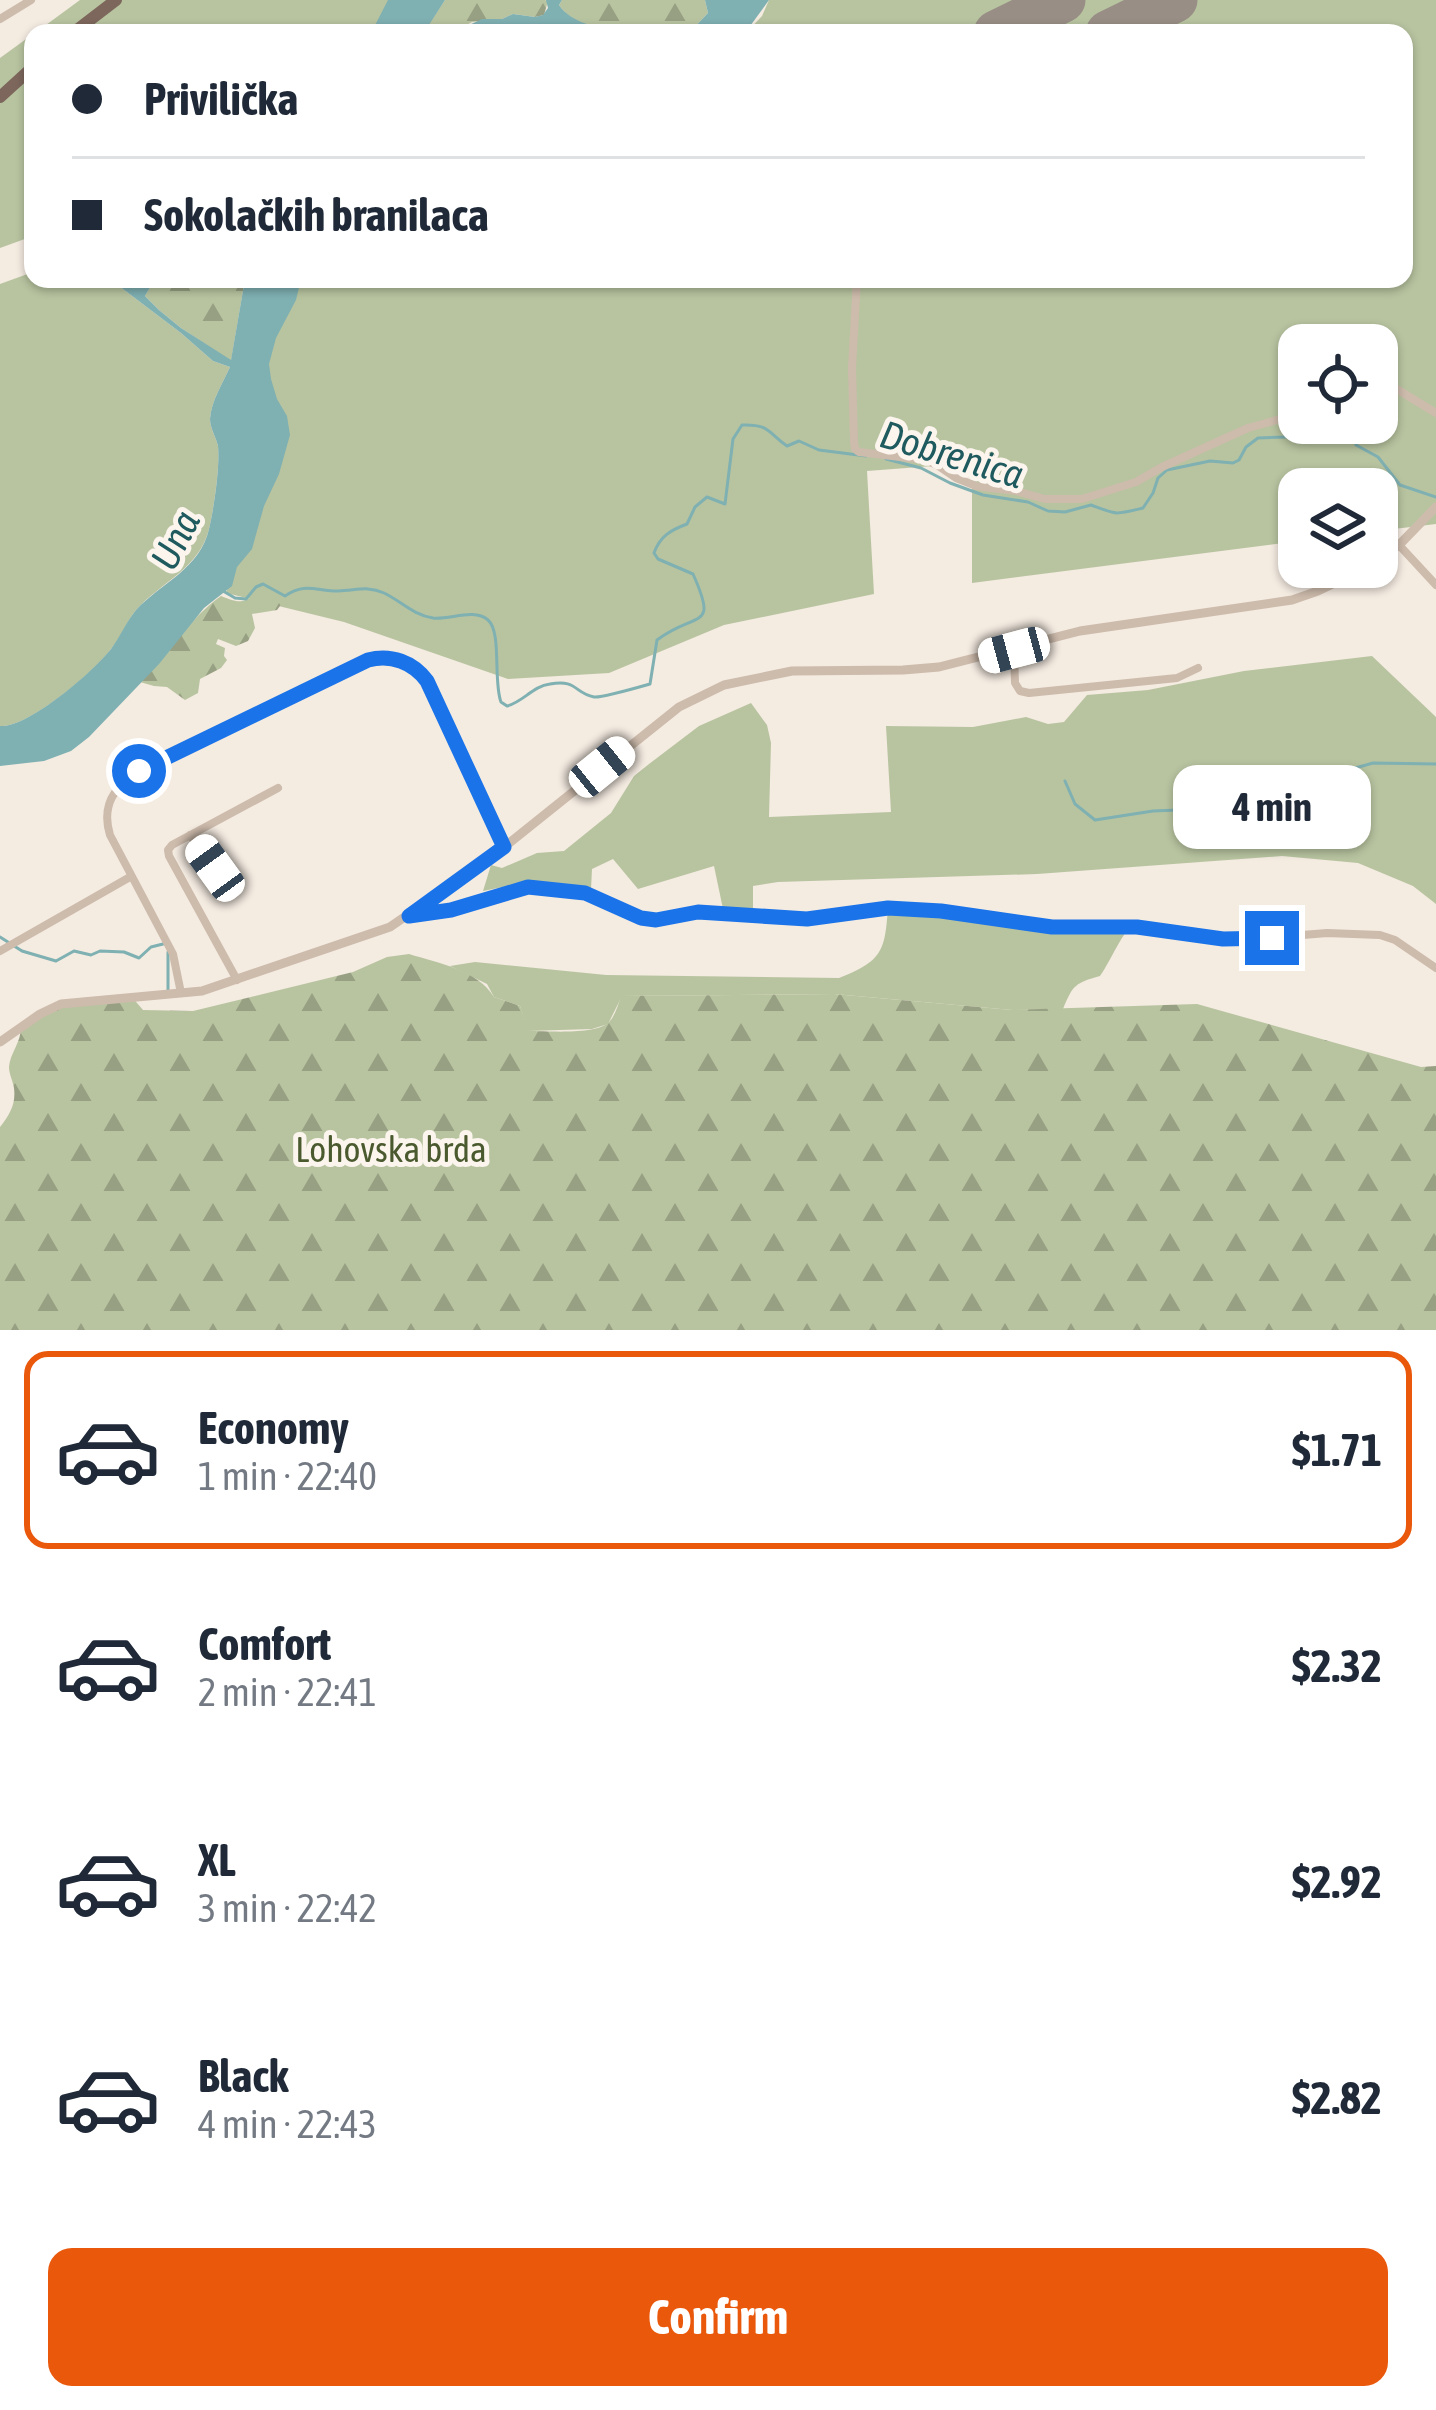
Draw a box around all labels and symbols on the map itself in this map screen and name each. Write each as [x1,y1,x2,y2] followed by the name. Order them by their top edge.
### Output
[875,411,1029,497] water label: Dobrenica
[142,503,208,577] water label: Una
[975,623,1053,677] car
[563,730,641,804] car
[112,744,166,798] route start
[1173,764,1371,848] callout: 4 min
[179,828,251,908] car
[1245,911,1299,965] route end
[295,1128,487,1170] park label: Lohovska brda

